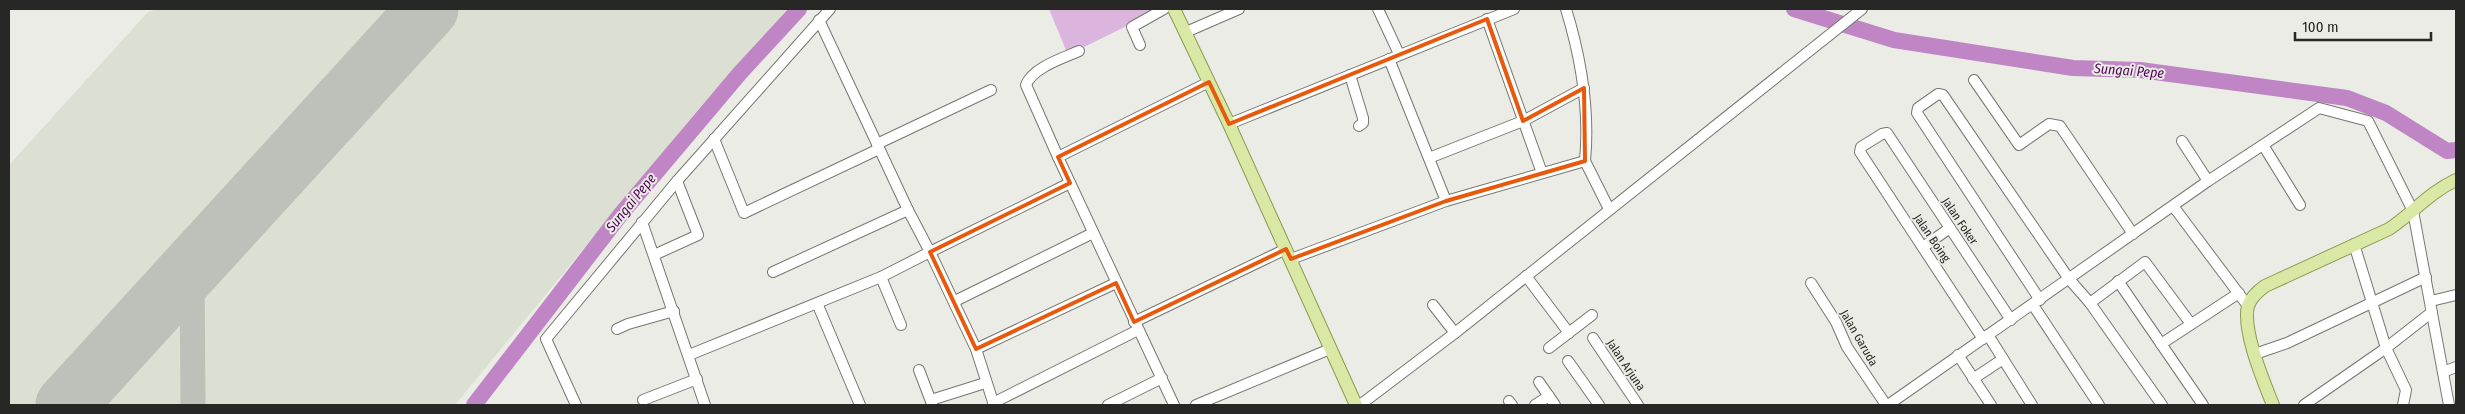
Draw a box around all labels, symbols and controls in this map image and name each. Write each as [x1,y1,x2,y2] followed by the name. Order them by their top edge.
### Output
[2295,10,2431,42] scale bar
[2302,18,2339,36] text: 100 m
[2092,60,2165,82] water label: Sungai Pepe
[602,170,660,236] water label: Sungai Pepe
[1939,195,1981,248] street label: Jalan Foker
[1911,211,1953,265] street label: Jalan Boing
[1837,307,1881,369] street label: Jalan Garuda
[1604,337,1648,393] street label: Jalan Arjuna

